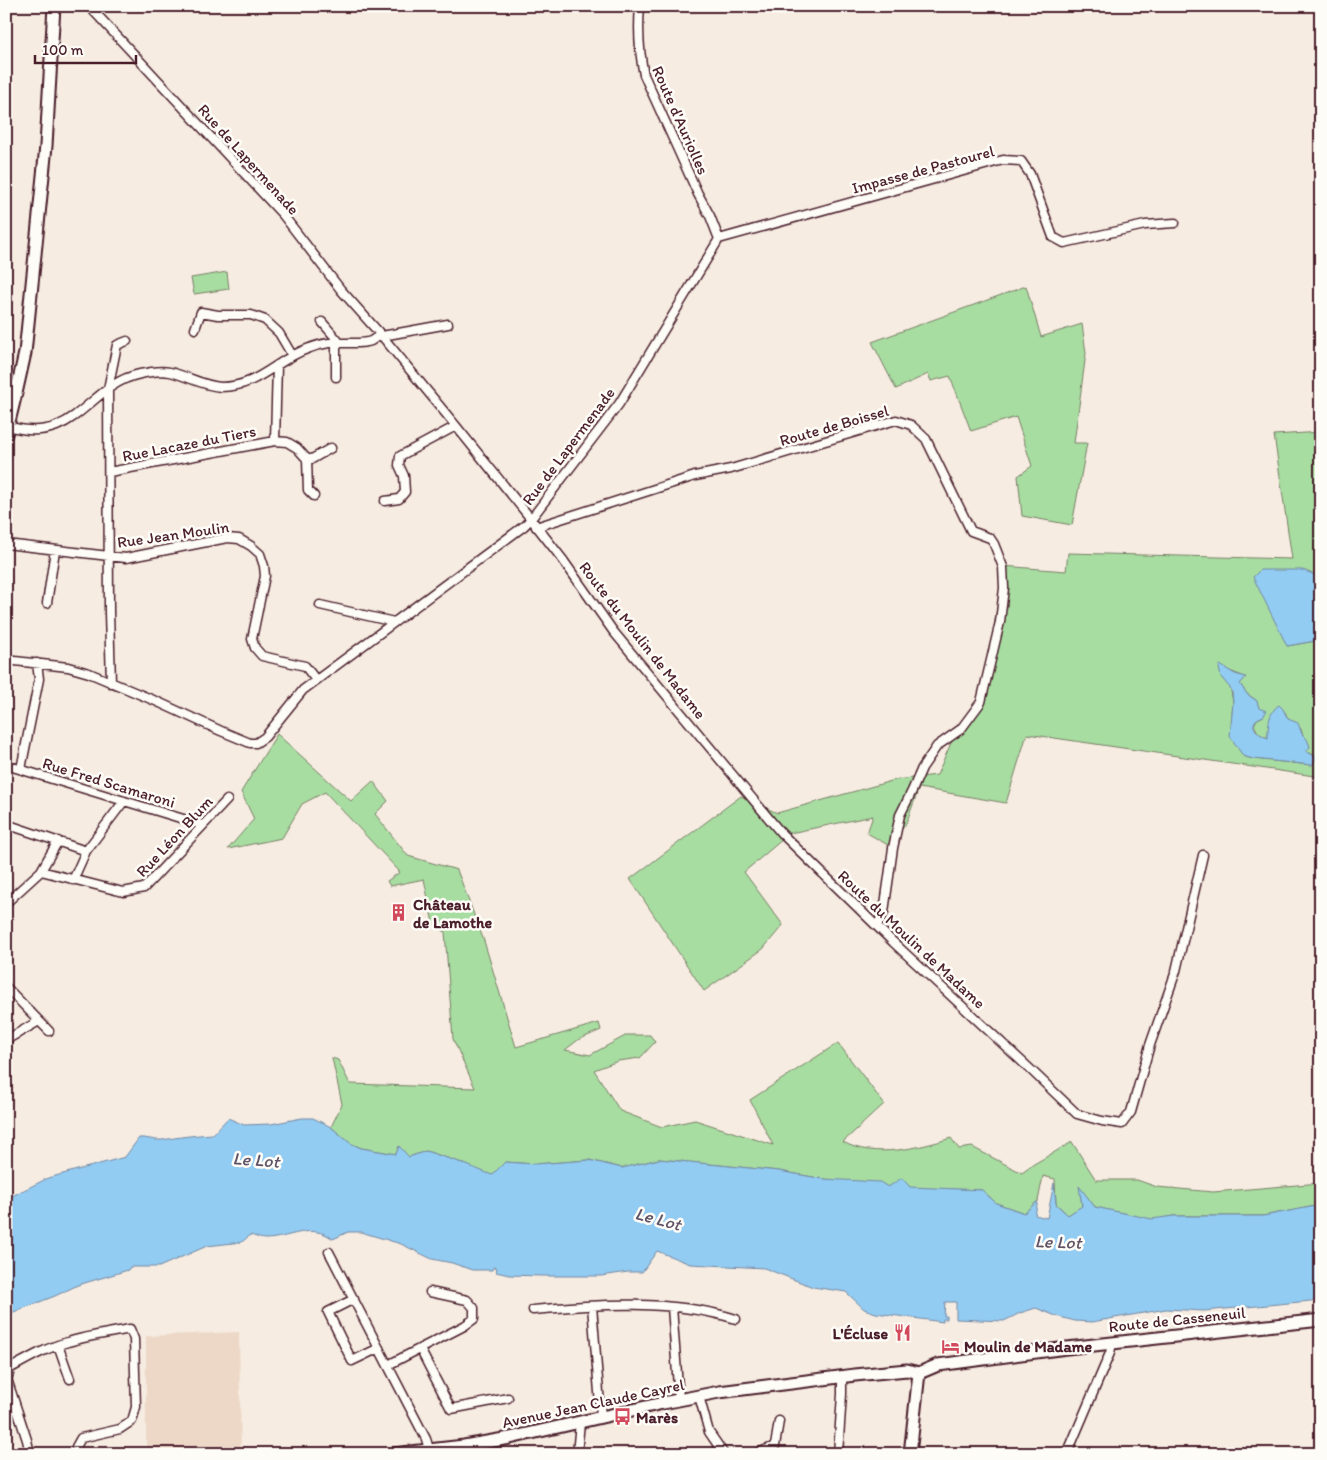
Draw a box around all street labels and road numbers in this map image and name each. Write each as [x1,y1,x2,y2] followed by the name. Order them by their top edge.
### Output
[648,63,713,177] street label: Route d'Auriolles
[194,100,303,219] street label: Rue de Lapermenade
[850,141,997,198] street label: Impasse de Pastourel
[518,384,619,509] street label: Rue de Lapermenade
[777,401,891,450] street label: Route de Boissel
[121,421,258,466] street label: Rue Lacaze du Tiers
[116,517,230,552] street label: Rue Jean Moulin
[575,558,710,723] street label: Route du Moulin de Madame
[40,753,177,812] street label: Rue Fred Scamaroni
[132,792,217,881] street label: Rue Léon Blum
[834,866,989,1013] street label: Route du Moulin de Madame
[1108,1303,1247,1336] street label: Route de Casseneuil
[500,1375,686,1432] street label: Avenue Jean Claude Cayrel

